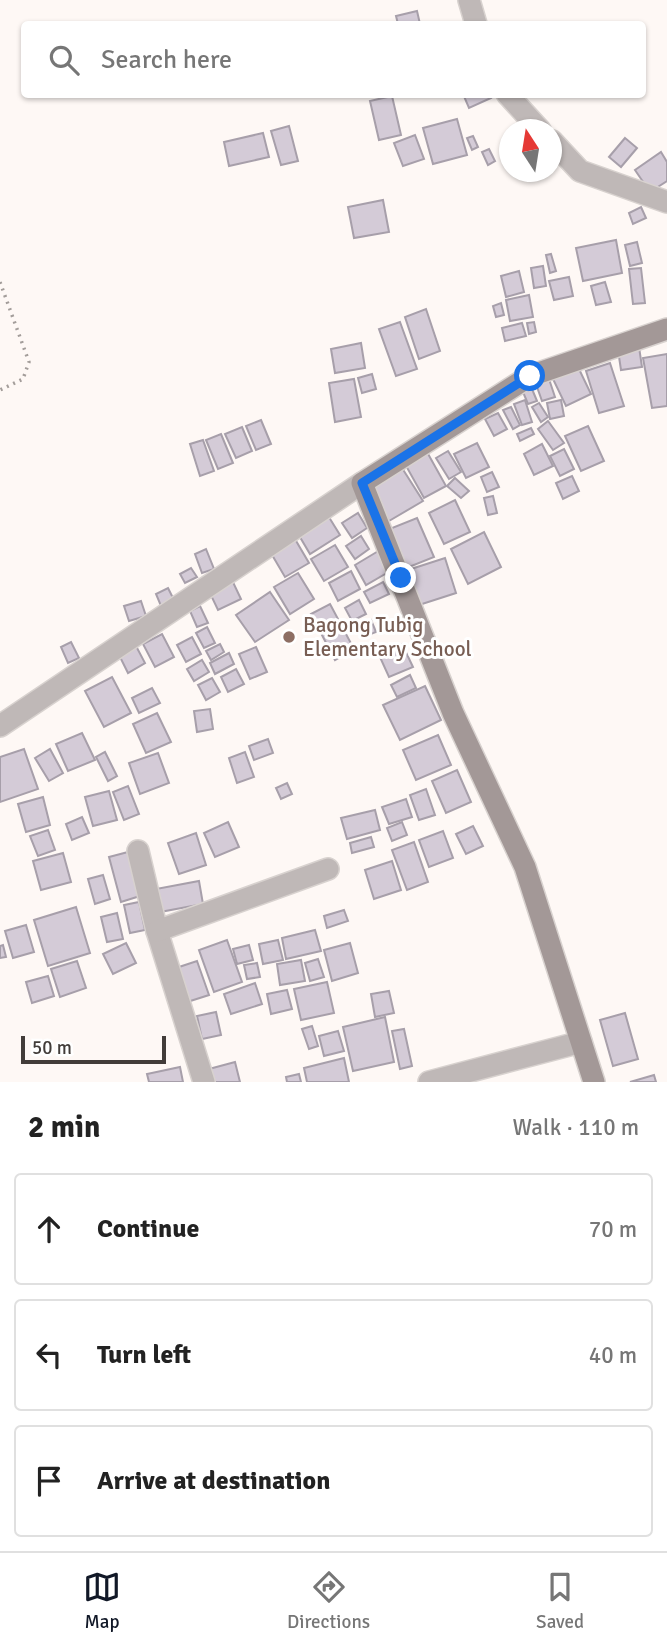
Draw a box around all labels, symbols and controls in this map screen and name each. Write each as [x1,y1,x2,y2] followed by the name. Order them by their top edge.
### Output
[21,21,646,98] search box
[45,41,83,79] icon: search
[101,44,232,76] text: Search here
[499,119,562,182] north arrow
[514,360,545,391] route start
[385,562,416,593] route end
[303,612,472,662] place label: Bagong Tubig Elementary School
[281,629,297,645] marker: Bagong Tubig Elementary School
[21,1033,166,1065] scale bar
[32,1036,72,1060] text: 50 m
[28,1109,100,1146] text: 2 min
[513,1113,639,1142] text: Walk · 110 m
[30,1210,68,1248] icon: ahead
[97,1213,199,1245] text: Continue
[589,1215,637,1244] text: 70 m
[30,1336,68,1374] icon: left
[97,1339,191,1371] text: Turn left
[589,1341,637,1370] text: 40 m
[30,1462,68,1500] icon: arrive
[97,1465,330,1497] text: Arrive at destination
[83,1568,121,1634] tab: Map
[287,1568,370,1634] tab: Directions
[536,1568,584,1634] tab: Saved

